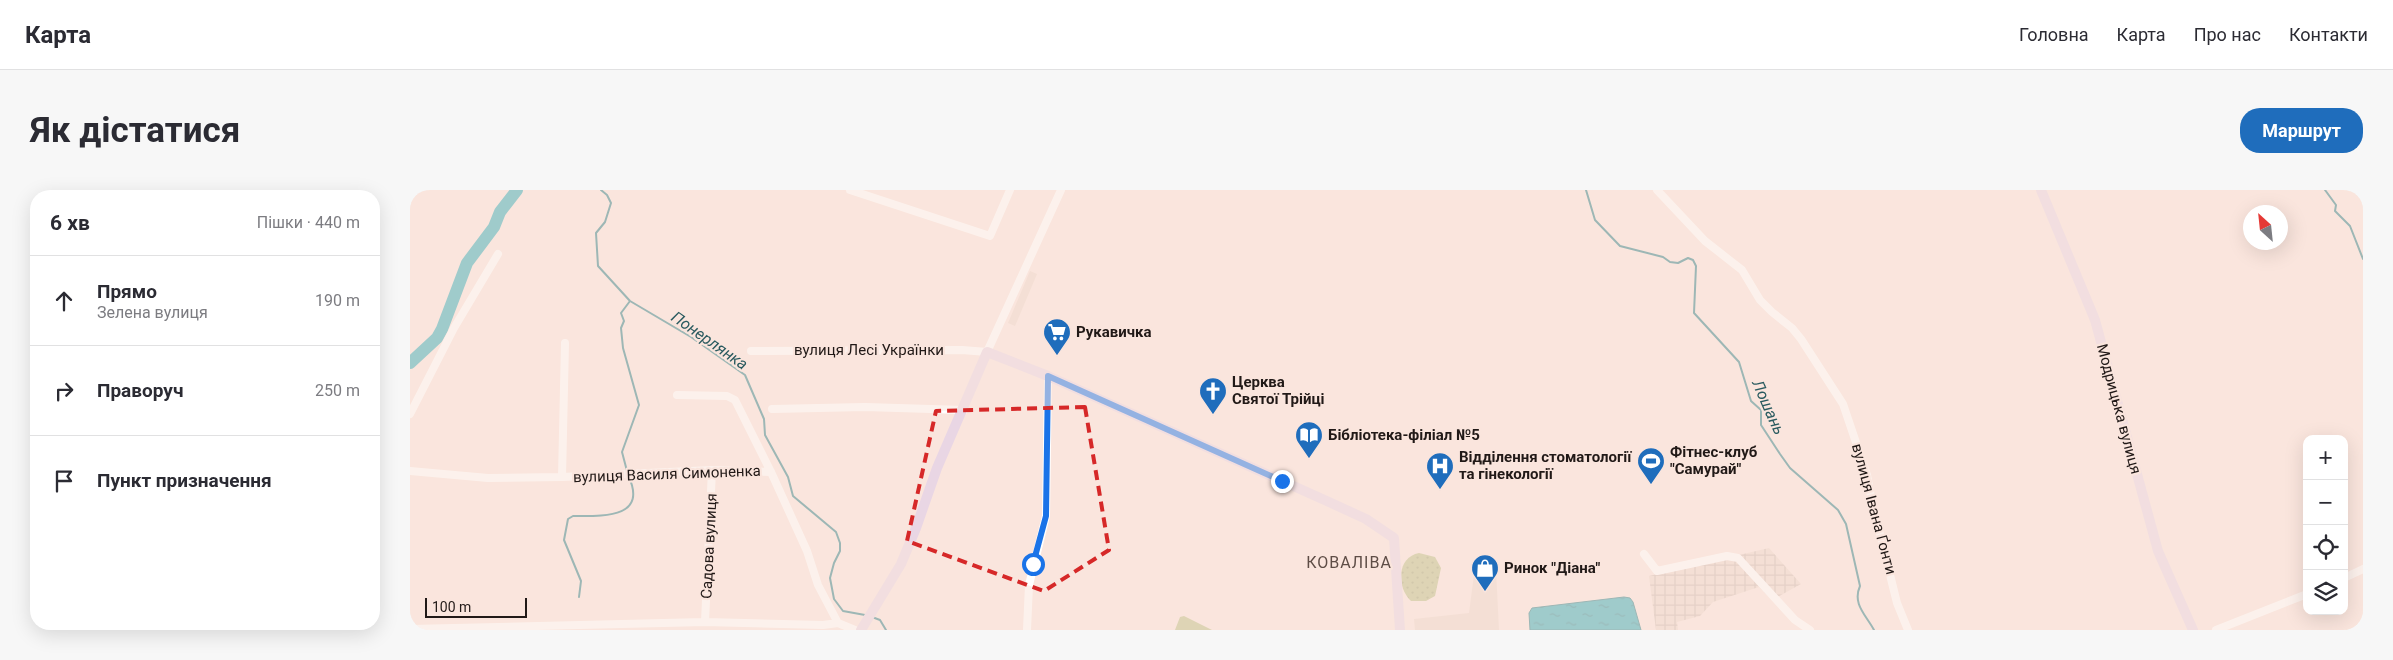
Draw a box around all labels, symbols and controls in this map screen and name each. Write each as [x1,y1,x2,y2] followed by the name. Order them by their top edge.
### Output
[25,21,91,49] text: Карта
[2019,24,2089,45] text: Головна
[2117,24,2166,45] text: Карта
[2194,24,2261,45] text: Про нас
[2289,24,2368,45] text: Контакти
[2240,108,2363,153] button: Маршрут
[30,110,240,151] text: Як дістатися
[2243,205,2288,250] north arrow
[50,211,90,235] text: 6 хв
[257,213,360,232] text: Пішки · 440 m
[97,280,157,303] text: Прямо
[50,287,78,315] icon: ahead
[315,291,360,310] text: 190 m
[97,303,208,322] text: Зелена вулиця
[668,307,752,374] water label: Понерлянка
[1042,317,1072,356] supermarket icon: Рукавичка
[1076,323,1152,341] place label: Рукавичка
[794,341,944,359] street label: вулиця Лесі Українки
[2093,342,2145,476] street label: Модрицька вулиця
[1232,373,1325,408] place label: Церква Святої Трійці
[1198,376,1228,415] church icon: Церква Святої Трійці
[1748,376,1789,438] water label: Лошань
[50,377,78,405] icon: right
[97,379,183,402] text: Праворуч
[315,381,360,400] text: 250 m
[1294,420,1324,459] library icon: Бібліотека-філіал №5
[1328,426,1480,444] place label: Бібліотека-філіал №5
[2303,435,2348,615] map controls
[2303,435,2348,480] button: +
[1848,442,1900,576] street label: вулиця Івана Ґонти
[1670,443,1758,478] place label: Фітнес-клуб "Самурай"
[1636,446,1666,485] sports icon: Фітнес-клуб "Самурай"
[1459,448,1632,483] place label: Відділення стоматології та гінекології
[1425,451,1455,490] hospital icon: Відділення стоматології та гінекології
[573,462,761,486] street label: вулиця Василя Симоненка
[50,467,78,495] icon: arrive
[97,469,272,492] text: Пункт призначення
[1271,470,1294,493] route end
[2303,480,2348,525] button: −
[697,493,721,599] street label: Садова вулиця
[2303,525,2348,570] button: locate
[1022,553,1045,576] route start
[1306,553,1392,572] district label: КОВАЛІВА
[1470,553,1500,592] shop icon: Ринок "Діана"
[1504,559,1601,577] place label: Ринок "Діана"
[2303,570,2348,615] button: layers
[425,595,528,618] scale bar
[432,599,471,615] text: 100 m

